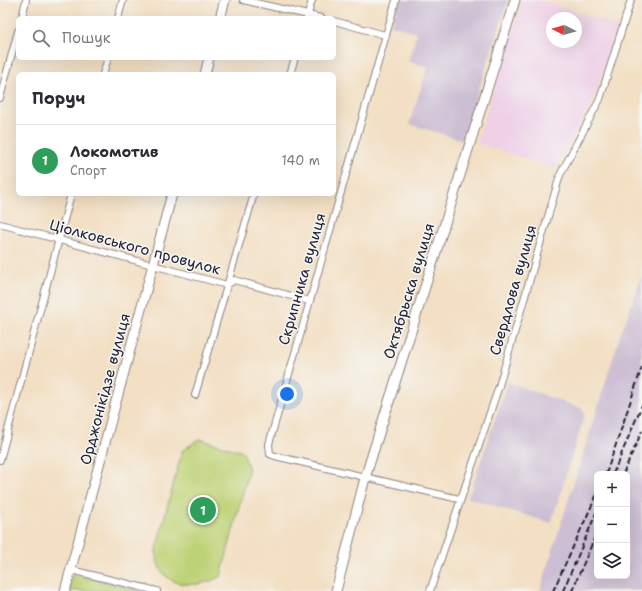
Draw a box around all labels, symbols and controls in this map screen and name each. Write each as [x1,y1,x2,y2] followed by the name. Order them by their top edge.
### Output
[546,12,582,48] north arrow
[16,16,336,60] search box
[30,27,52,49] icon: search
[62,28,111,48] text: Пошук
[32,87,85,109] text: Поруч
[70,142,158,162] text: Локомотив
[42,152,48,169] text: 1
[281,152,320,169] text: 140 m
[70,162,106,179] text: Спорт
[274,211,330,347] street label: Скрипника вулиця
[47,214,223,280] street label: Ціолковського провулок
[379,220,439,362] street label: Октябрьска вулиця
[485,222,541,358] street label: Свердлова вулиця
[75,311,135,467] street label: Орджонікідзе вулиця
[277,384,297,404] your location
[594,471,630,579] map controls
[594,471,630,507] button: +
[190,495,216,525] pin: 1
[594,507,630,543] button: −
[594,543,630,579] button: layers

